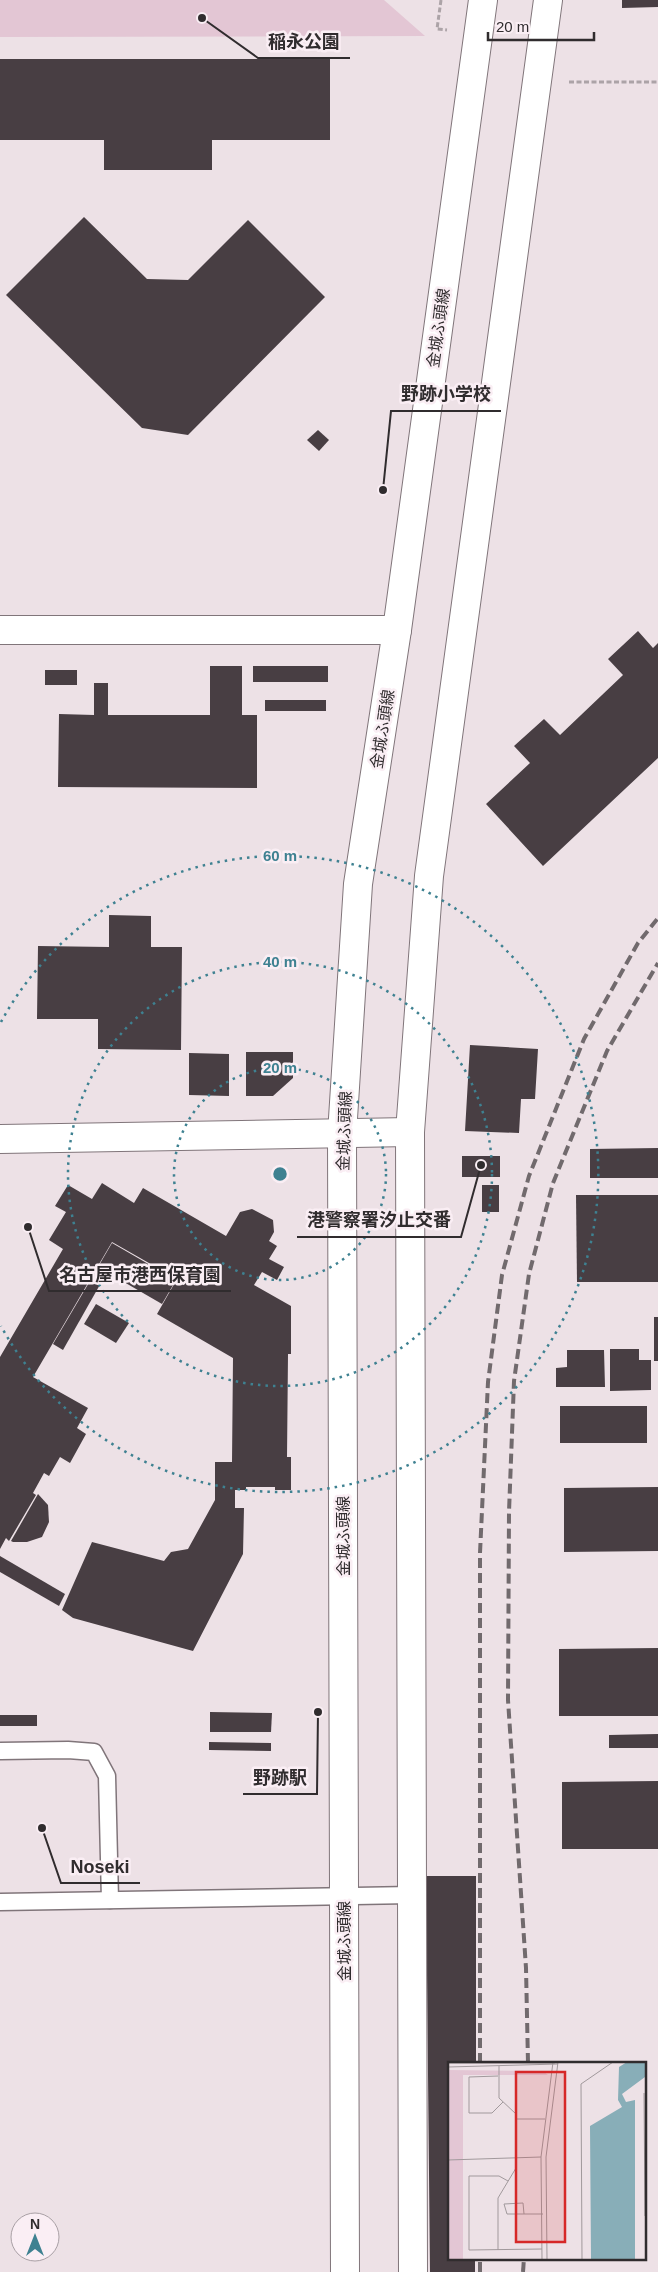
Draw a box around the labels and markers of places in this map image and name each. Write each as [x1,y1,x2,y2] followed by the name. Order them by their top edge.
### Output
[258,25,350,58] callout: 稲永公園
[391,378,501,411] callout: 野跡小学校
[271,1165,289,1183] centre of rings
[297,1204,461,1237] callout: 港警察署汐止交番
[49,1258,231,1291] callout: 名古屋市港西保育園
[243,1761,317,1794] callout: 野跡駅
[61,1850,140,1883] callout: Noseki

